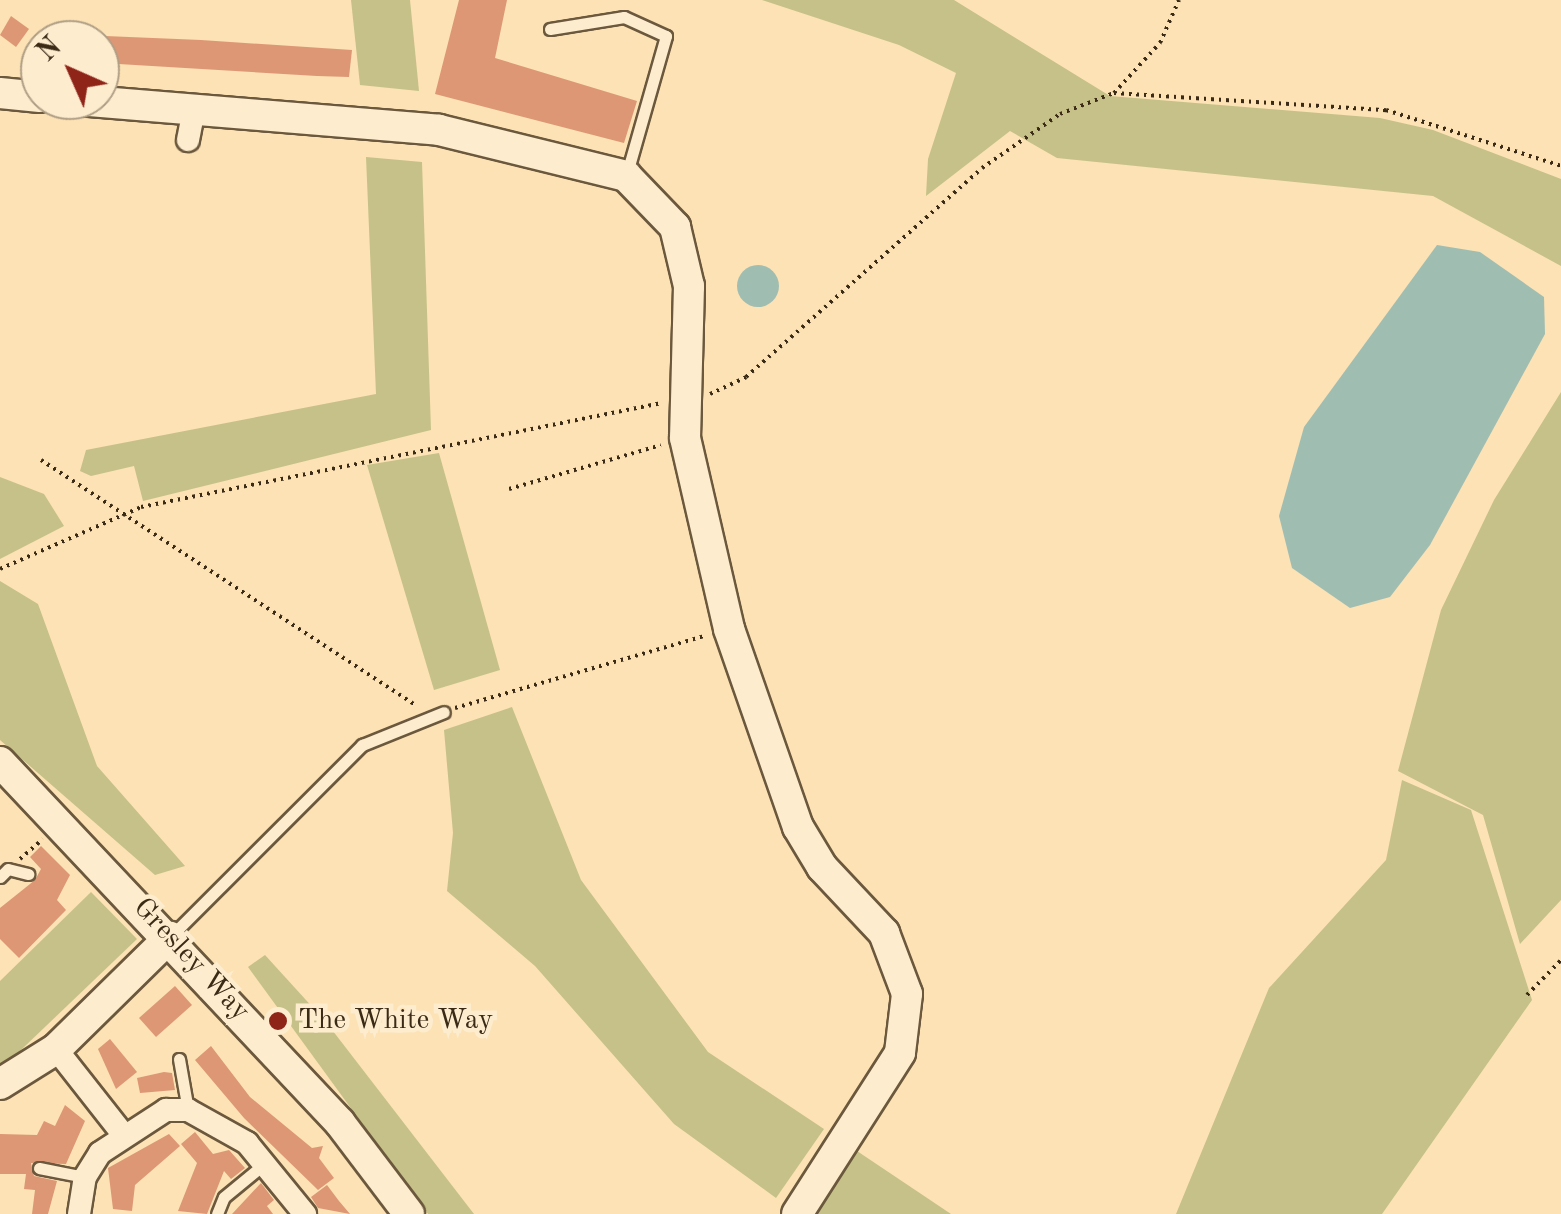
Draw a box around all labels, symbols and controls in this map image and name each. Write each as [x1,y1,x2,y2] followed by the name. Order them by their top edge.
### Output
[20,20,120,120] north arrow
[33,33,68,68] text: N
[126,892,256,1028] street label: Gresley Way
[298,1004,493,1038] place label: The White Way
[267,1010,289,1032] marker: The White Way

